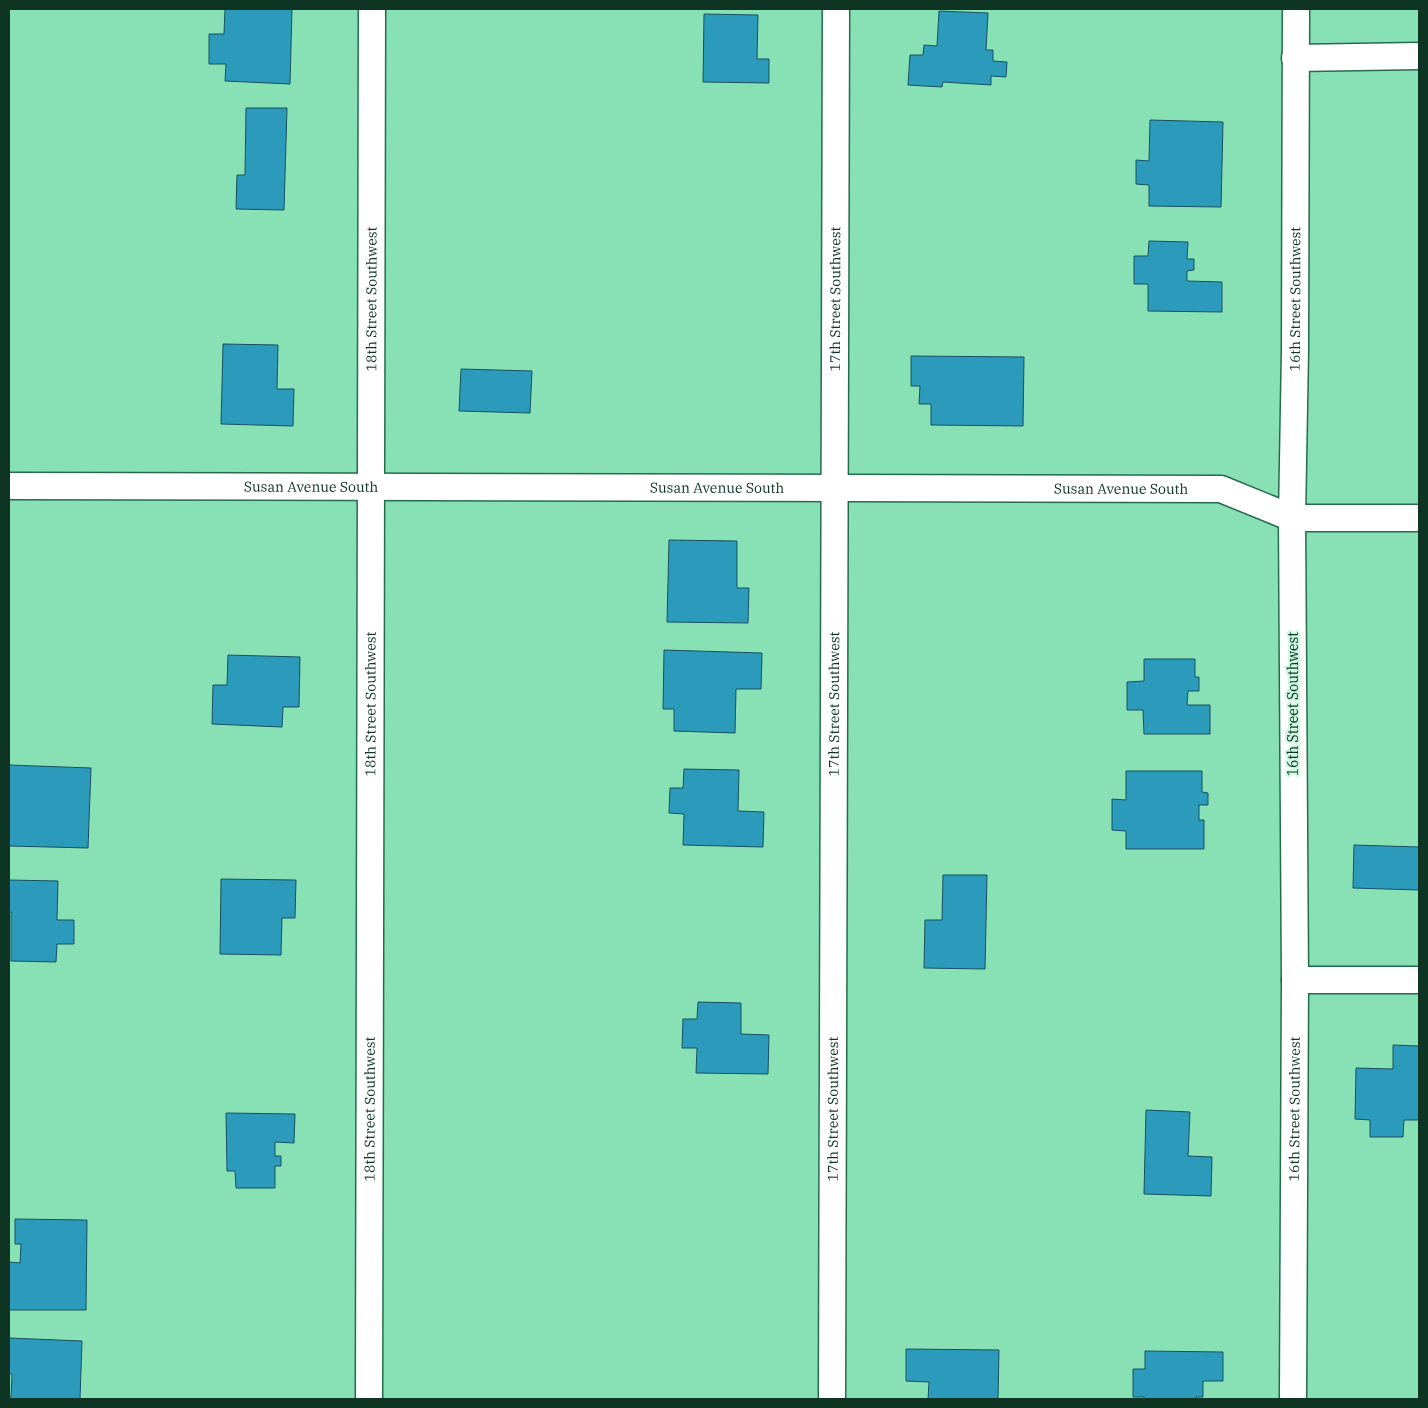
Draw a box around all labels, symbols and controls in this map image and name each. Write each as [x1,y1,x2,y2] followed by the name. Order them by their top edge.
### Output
[362,227,381,371] street label: 18th Street Southwest
[826,227,844,371] street label: 17th Street Southwest
[1286,227,1304,372] street label: 16th Street Southwest
[244,478,379,496] street label: Susan Avenue South
[650,479,785,497] street label: Susan Avenue South
[1054,480,1189,498] street label: Susan Avenue South
[361,632,380,776] street label: 18th Street Southwest
[825,632,843,776] street label: 17th Street Southwest
[1284,632,1302,776] street label: 16th Street Southwest
[360,1037,379,1181] street label: 18th Street Southwest
[824,1037,842,1181] street label: 17th Street Southwest
[1285,1037,1304,1181] street label: 16th Street Southwest

